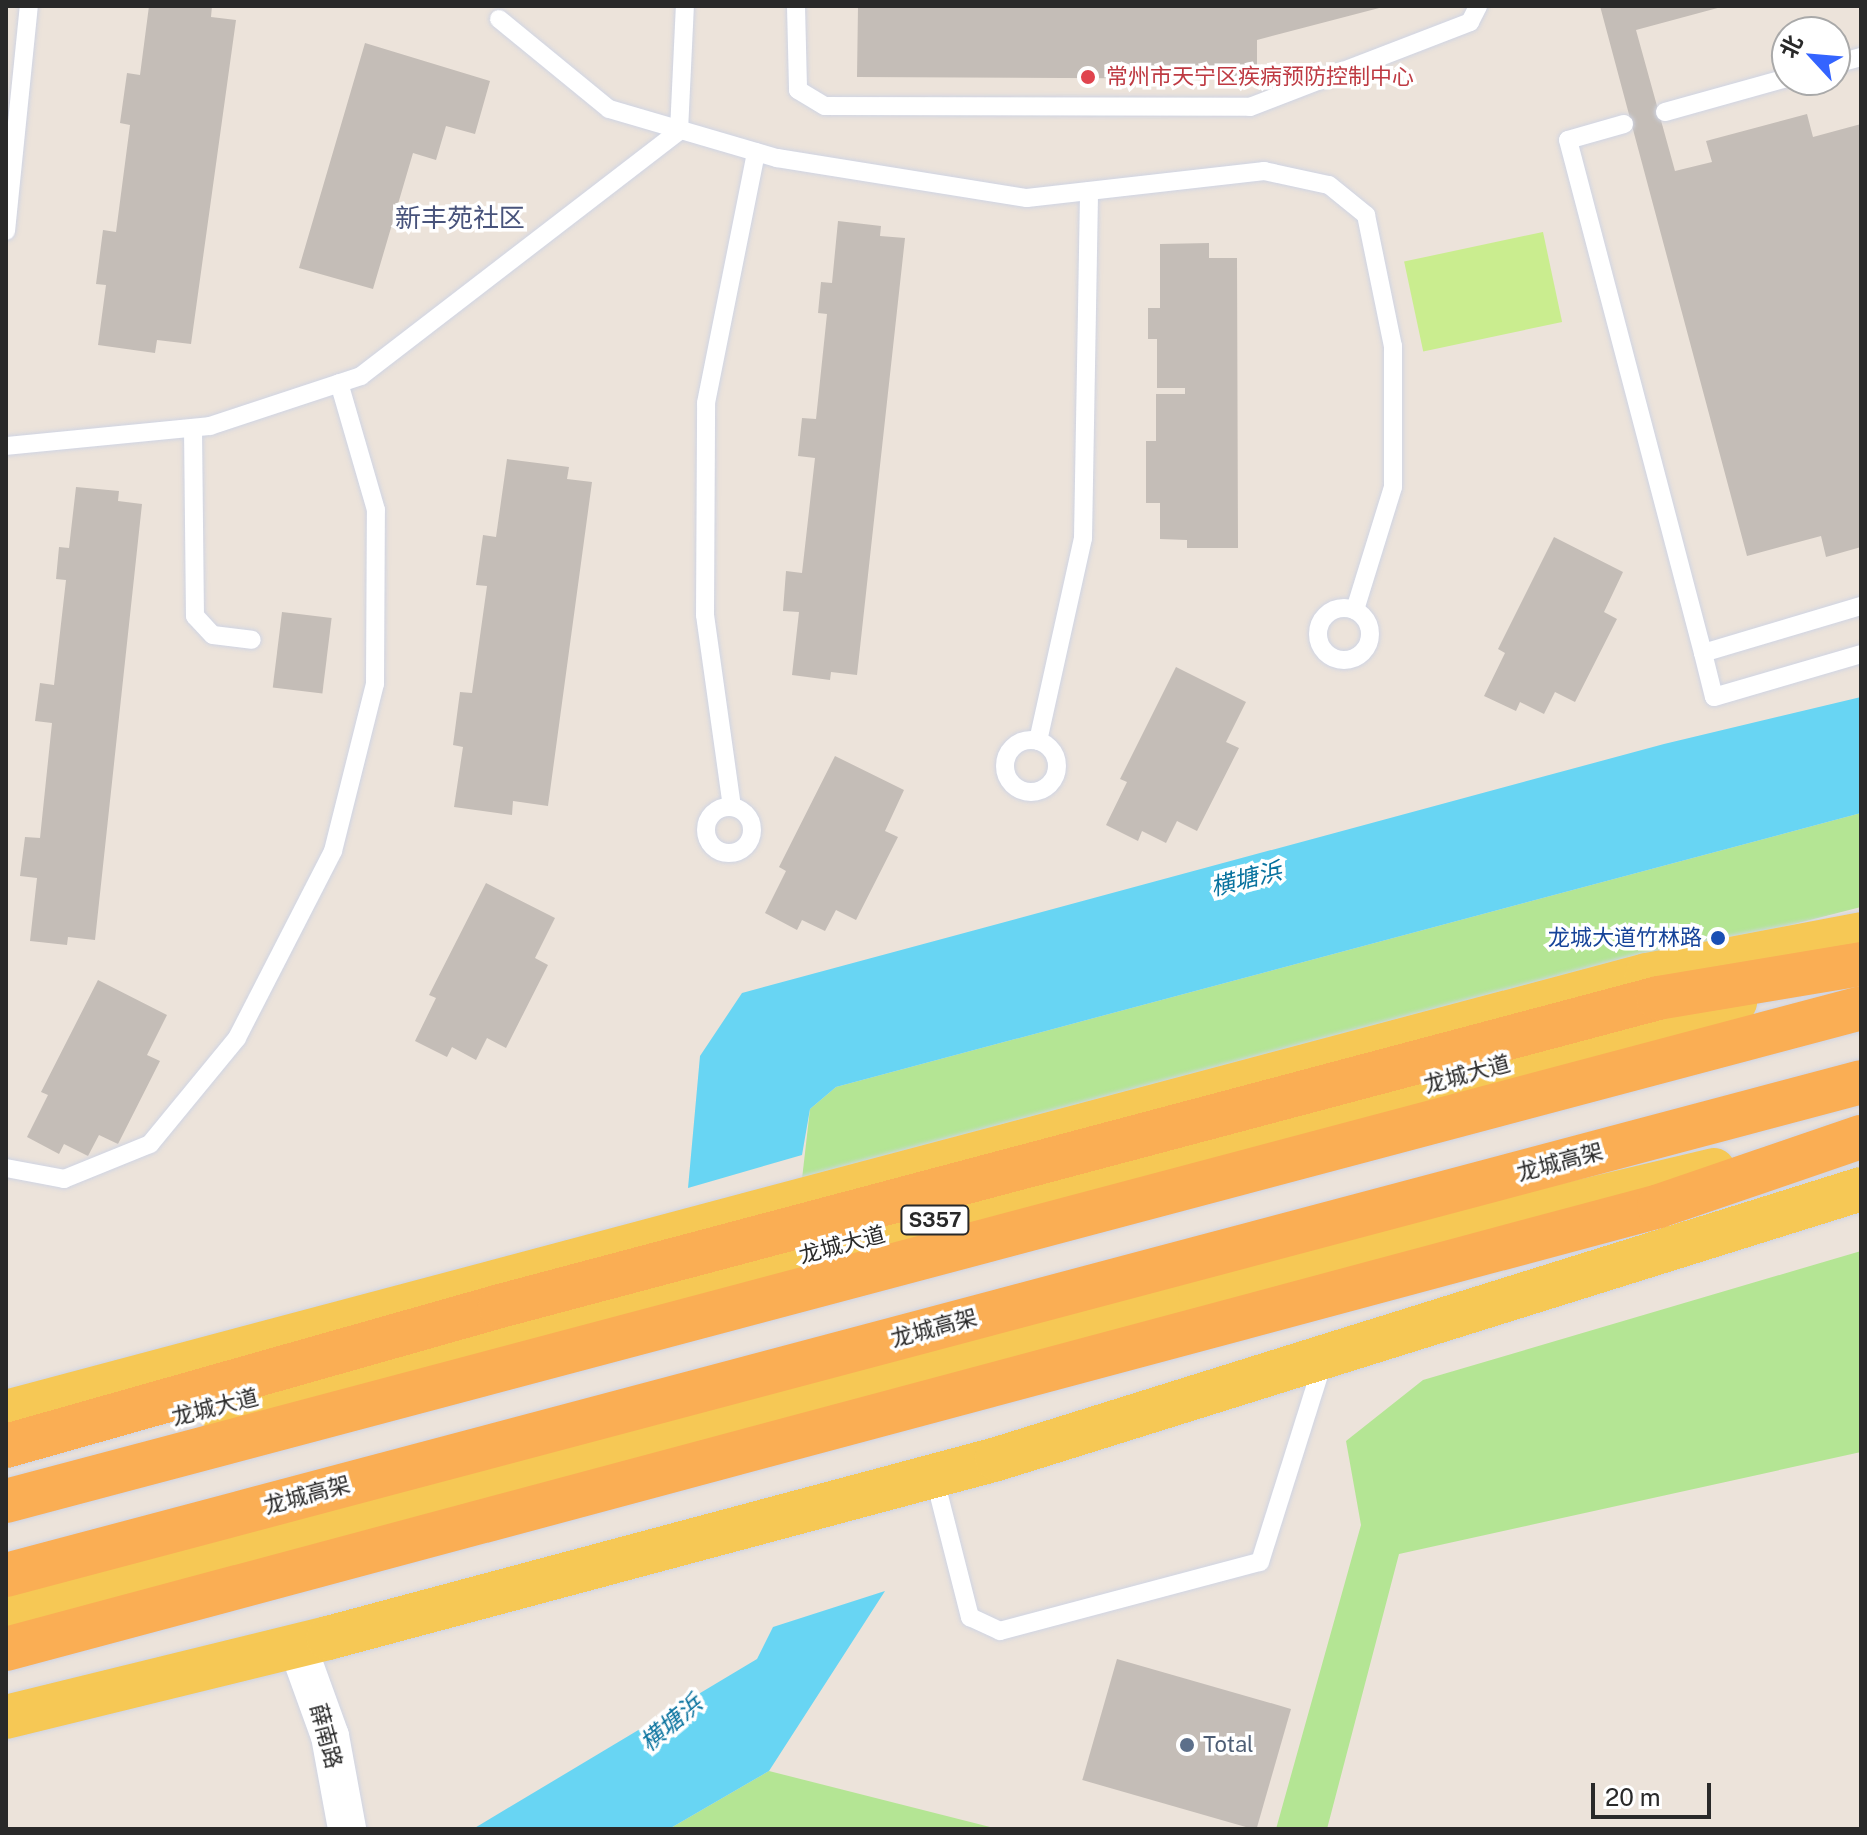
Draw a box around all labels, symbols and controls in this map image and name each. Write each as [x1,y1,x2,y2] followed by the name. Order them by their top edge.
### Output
[1771,16,1851,96] north arrow
[1775,31,1808,62] text: 北
[1106,64,1414,90] place label: 常州市天宁区疾病预防控制中心
[1077,66,1099,88] marker: 常州市天宁区疾病预防控制中心
[395,202,525,234] district label: 新丰苑社区
[1208,856,1284,902] water label: 横塘浜
[1548,925,1702,951] place label: 龙城大道竹林路
[1709,929,1727,947] marker: 龙城大道竹林路
[1421,1050,1513,1098] street label: 龙城大道
[1514,1138,1606,1186] street label: 龙城高架
[899,1204,971,1236] road number: S357
[796,1221,888,1269] street label: 龙城大道
[888,1304,980,1352] street label: 龙城高架
[169,1384,261,1430] street label: 龙城大道
[261,1471,353,1519] street label: 龙城高架
[634,1689,708,1757] water label: 横塘浜
[305,1701,347,1771] street label: 薛南路
[1203,1732,1254,1758] place label: Total
[1178,1736,1196,1754] marker: Total
[1595,1767,1715,1817] scale bar
[1605,1783,1661,1811] text: 20 m

